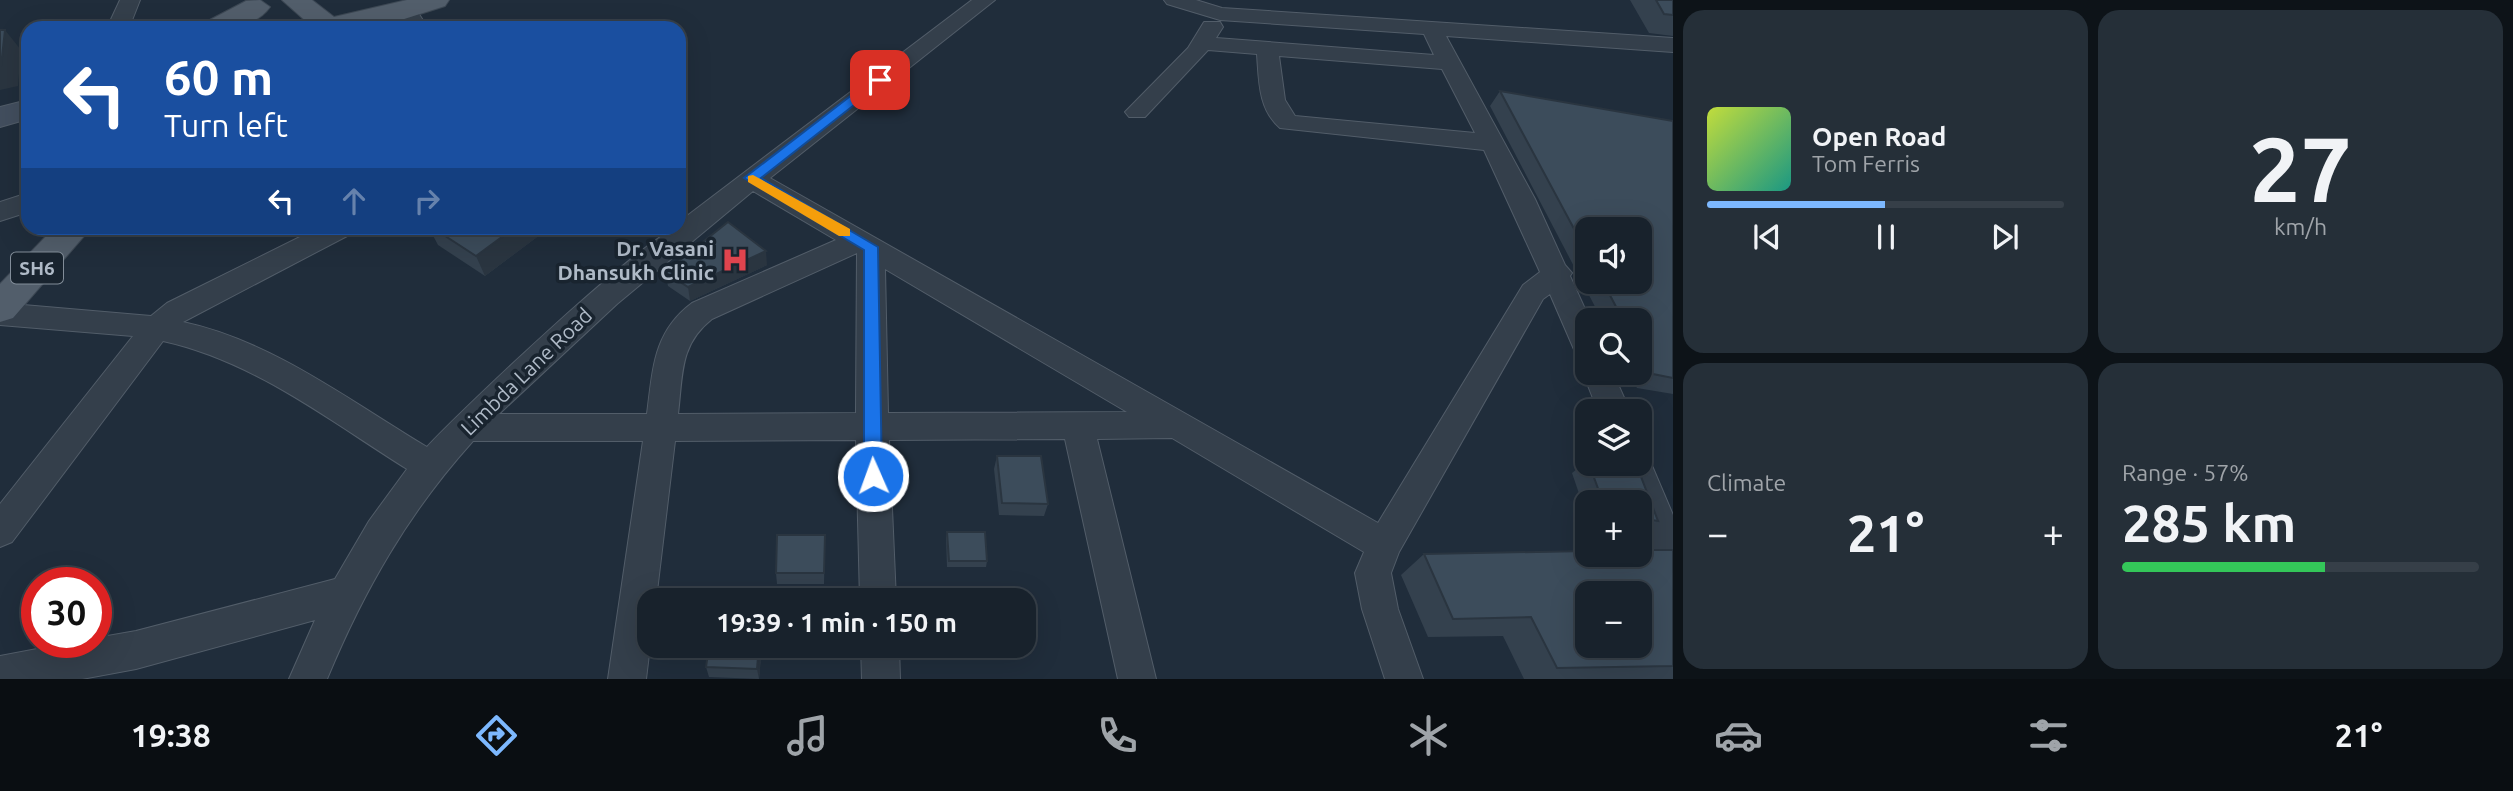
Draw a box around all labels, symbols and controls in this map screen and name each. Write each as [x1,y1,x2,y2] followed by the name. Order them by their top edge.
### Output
[49,49,140,140] icon: left
[164,49,273,104] text: 60 m
[850,50,910,110] pin
[861,61,899,99] icon: arrive
[164,107,288,143] text: Turn left
[2249,117,2352,219] text: 27
[1812,122,1946,151] text: Open Road
[1812,151,1920,176] text: Tom Ferris
[262,182,300,220] icon: left
[335,182,373,220] icon: ahead
[408,182,446,220] icon: right
[2274,214,2327,239] text: km/h
[1575,217,1652,658] map controls
[1575,217,1652,294] button: sound
[1748,218,1786,256] icon: previous
[1867,218,1905,256] icon: pause
[1986,218,2024,256] icon: next
[557,236,714,284] place label: Dr. Vasani Dhansukh Clinic
[720,245,750,275] hospital icon: Dr. Vasani Dhansukh Clinic
[11,252,63,284] road number: SH6
[456,302,596,440] street label: Limbda Lane Road
[1575,308,1652,385] button: search
[1575,399,1652,476] button: layers
[836,439,910,513] position arrow
[2122,460,2249,485] text: Range · 57%
[1707,470,1786,495] text: Climate
[1575,490,1652,567] button: +
[2122,494,2296,552] text: 285 km
[1847,504,1924,562] text: 21°
[1707,512,1728,554] text: −
[2043,512,2064,554] text: +
[21,567,112,658] speed limit sign: 30
[1575,581,1652,658] button: −
[716,608,957,637] text: 19:39 · 1 min · 150 m
[472,711,521,760] icon: directions
[783,711,832,760] icon: music
[1093,711,1142,760] icon: phone
[1404,711,1453,760] icon: climate
[1714,711,1763,760] icon: car
[2024,711,2073,760] icon: filters
[131,717,211,753] text: 19:38
[2335,717,2382,753] text: 21°

